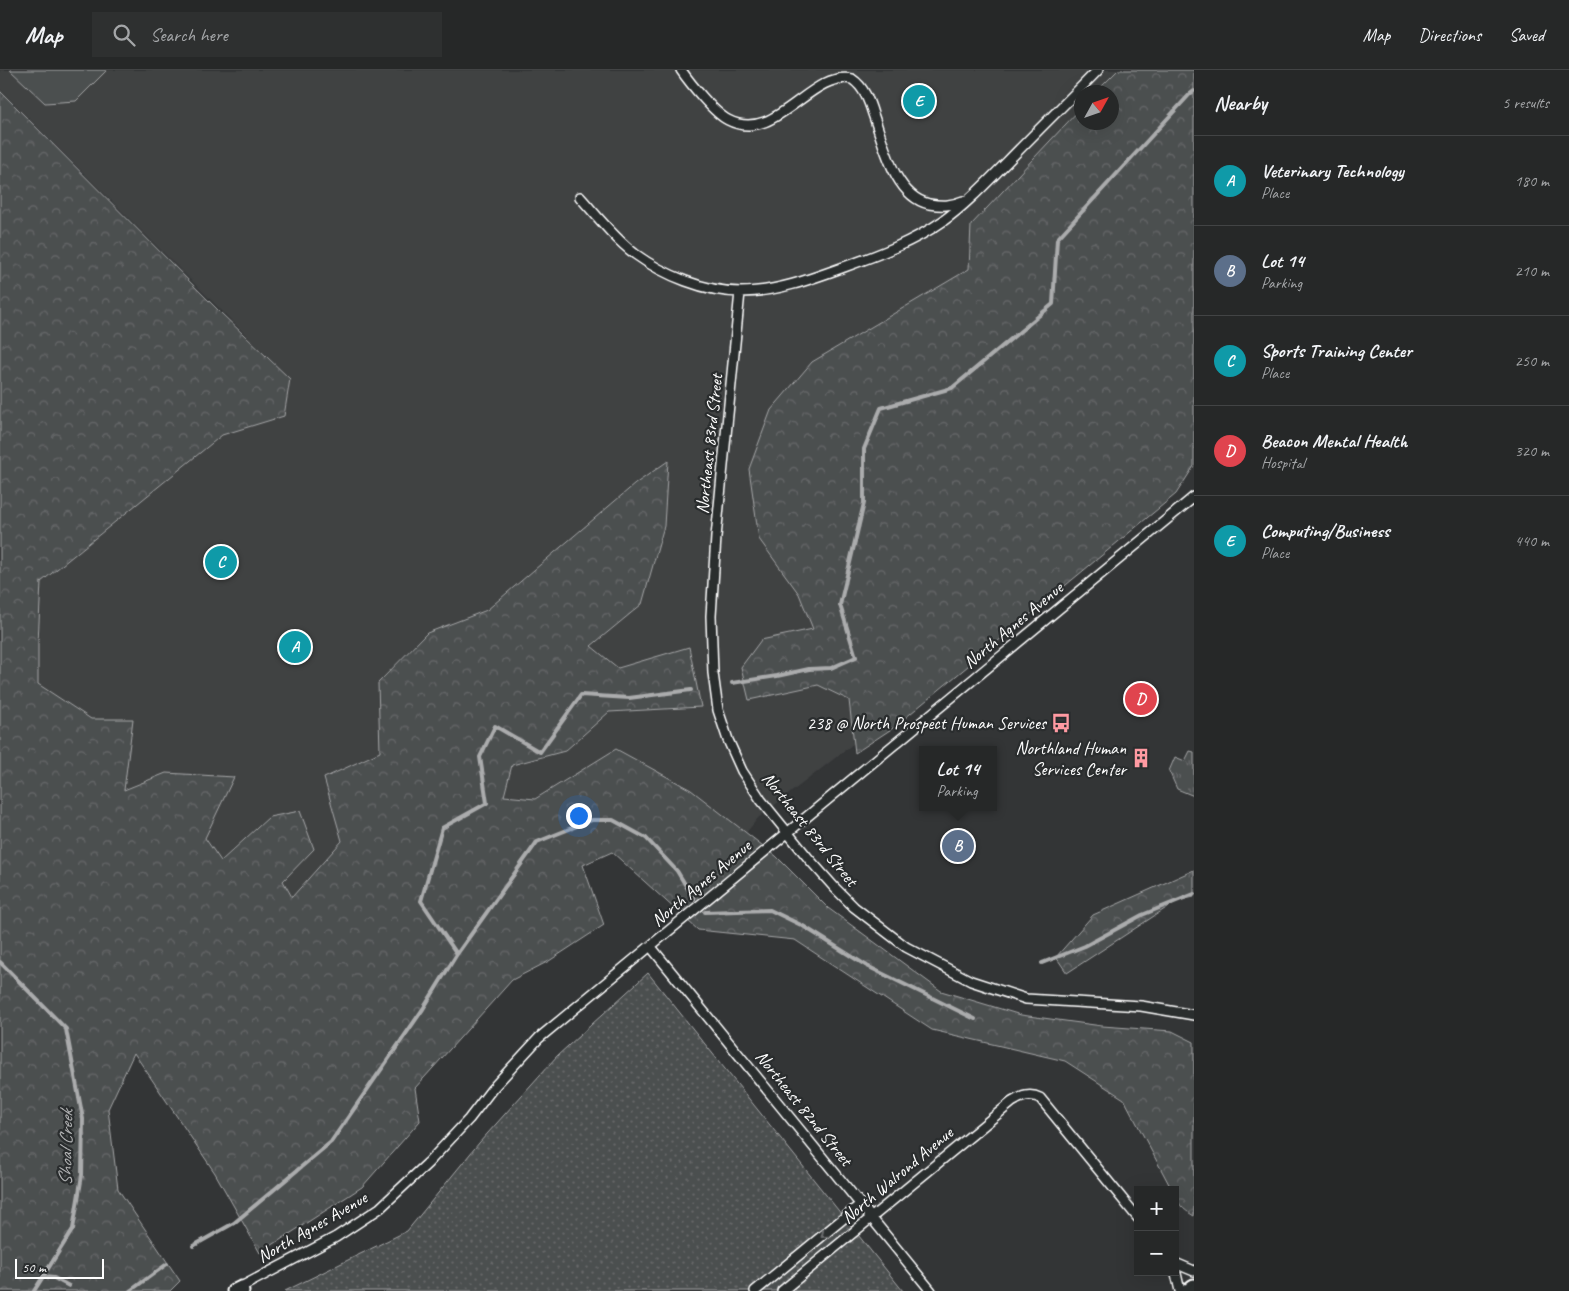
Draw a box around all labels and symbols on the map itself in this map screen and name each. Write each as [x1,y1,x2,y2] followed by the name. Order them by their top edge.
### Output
[903,82,935,120] pin: E
[1074,85,1119,130] north arrow
[691,371,727,515] street label: Northeast 83rd Street
[205,543,237,581] pin: C
[959,576,1068,673] street label: North Agnes Avenue
[279,628,311,666] pin: A
[1125,680,1157,718] pin: D
[807,712,1048,734] place label: 238 @ North Prospect Human Services
[1050,712,1072,734] bus stop icon: 238 @ North Prospect Human Services
[1016,737,1129,780] place label: Northland Human Services Center
[1130,747,1152,769] building icon: Northland Human Services Center
[757,768,864,892] street label: Northeast 83rd Street
[566,803,592,829] your location
[942,827,974,865] pin: B
[647,834,756,931] street label: North Agnes Avenue
[751,1046,859,1172] street label: Northeast 82nd Street
[53,1107,79,1186] water label: Shoal Creek
[837,1121,958,1228] street label: North Walrond Avenue
[253,1186,372,1267] street label: North Agnes Avenue
[820,1230,829,1239] one-way arrow
[15,1256,104,1279] scale bar

